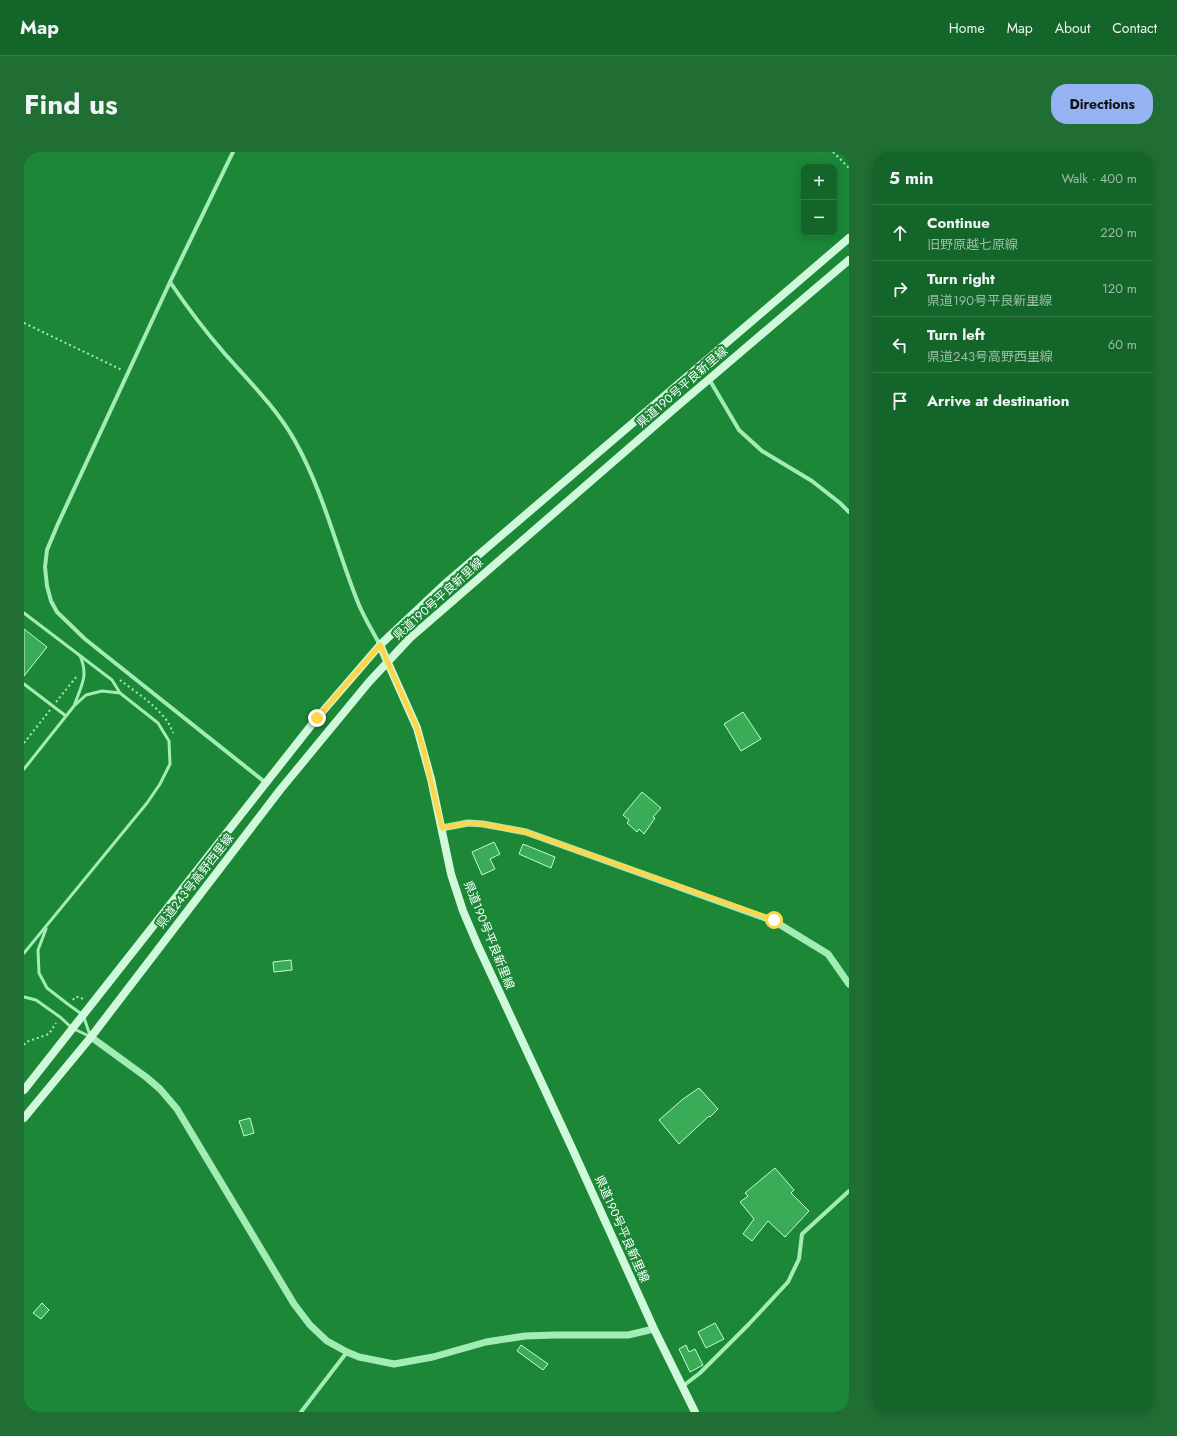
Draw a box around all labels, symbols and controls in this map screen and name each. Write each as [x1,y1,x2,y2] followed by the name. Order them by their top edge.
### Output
[20,14,59,41] text: Map
[949,18,985,38] text: Home
[1007,18,1033,38] text: Map
[1055,18,1090,38] text: About
[1112,18,1157,38] text: Contact
[24,84,118,125] text: Find us
[1051,84,1153,124] button: Directions
[801,164,837,236] map controls
[801,164,837,200] button: +
[889,166,933,190] text: 5 min
[1062,169,1137,188] text: Walk · 400 m
[801,200,837,236] button: −
[927,212,990,234] text: Continue
[889,222,911,244] icon: ahead
[1100,223,1137,242] text: 220 m
[927,235,1018,254] text: 旧野原越七原線
[927,268,995,290] text: Turn right
[889,278,911,300] icon: right
[1102,279,1137,298] text: 120 m
[927,291,1052,310] text: 県道190号平良新里線
[927,324,985,346] text: Turn left
[889,334,911,356] icon: left
[1108,335,1137,354] text: 60 m
[633,342,731,432] street label: 県道190号平良新里線
[927,347,1053,366] text: 県道243号高野西里線
[889,390,911,412] icon: arrive
[927,390,1069,412] text: Arrive at destination
[389,554,487,644] street label: 県道190号平良新里線
[308,709,326,727] route end
[152,830,238,932] street label: 県道243号高野西里線
[459,878,519,992] street label: 県道190号平良新里線
[765,911,783,929] route start
[590,1173,654,1285] street label: 県道190号平良新里線

